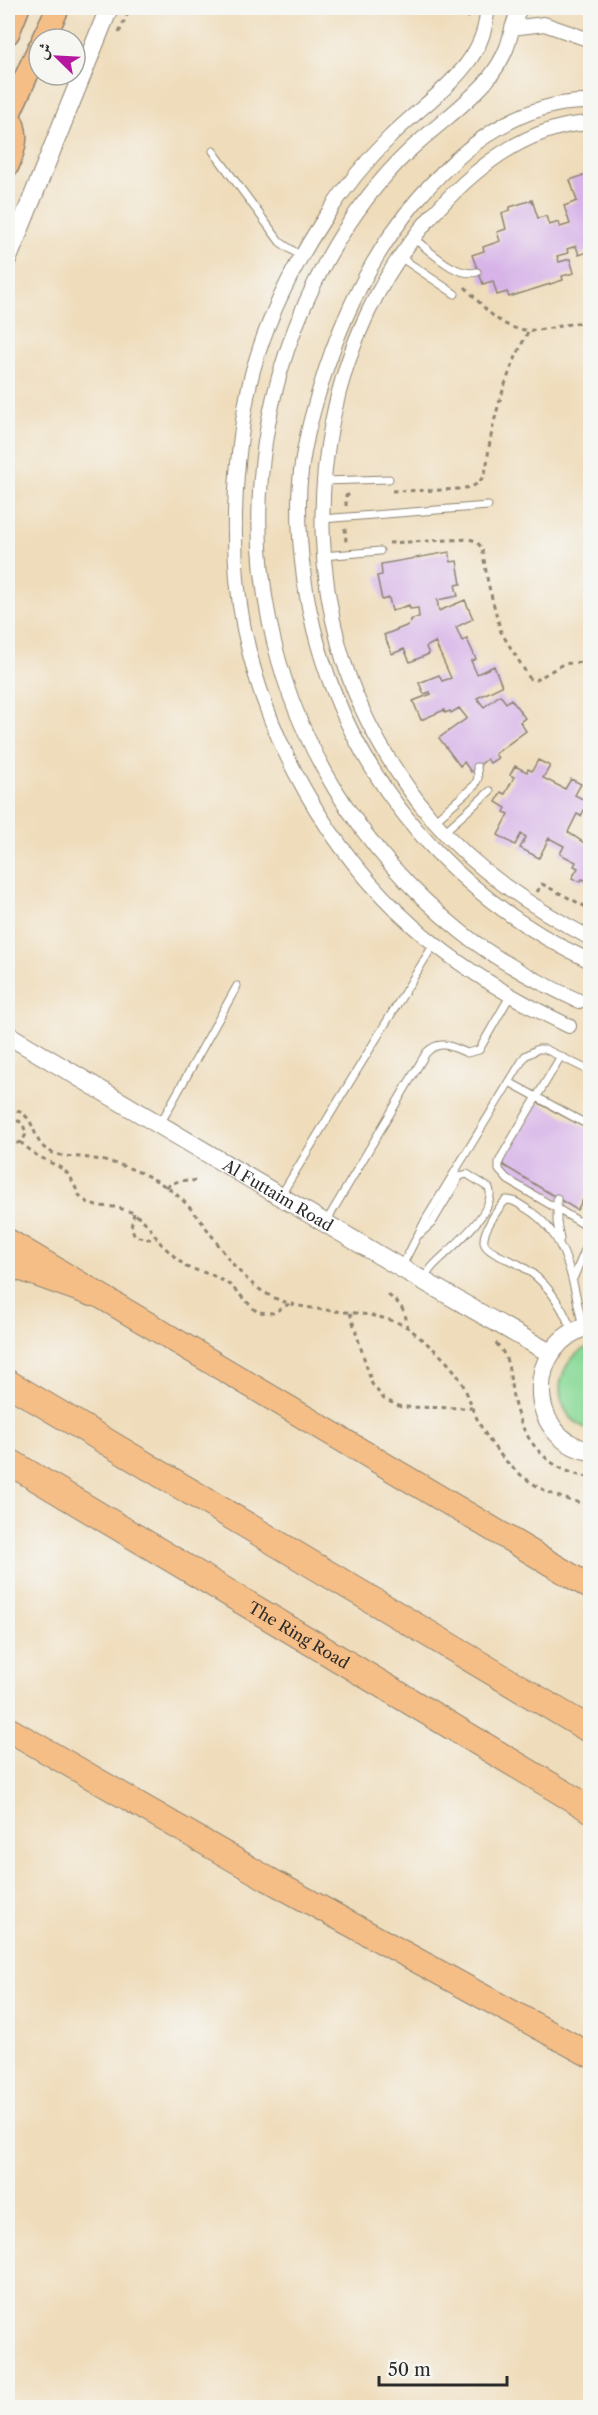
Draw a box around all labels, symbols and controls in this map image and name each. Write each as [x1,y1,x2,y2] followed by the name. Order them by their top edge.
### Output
[27,27,87,87] north arrow
[31,40,56,62] text: ش
[219,1154,337,1236] street label: Al Futtaim Road
[245,1597,353,1673] street label: The Ring Road
[379,2349,506,2387] scale bar
[388,2359,431,2381] text: 50 m

